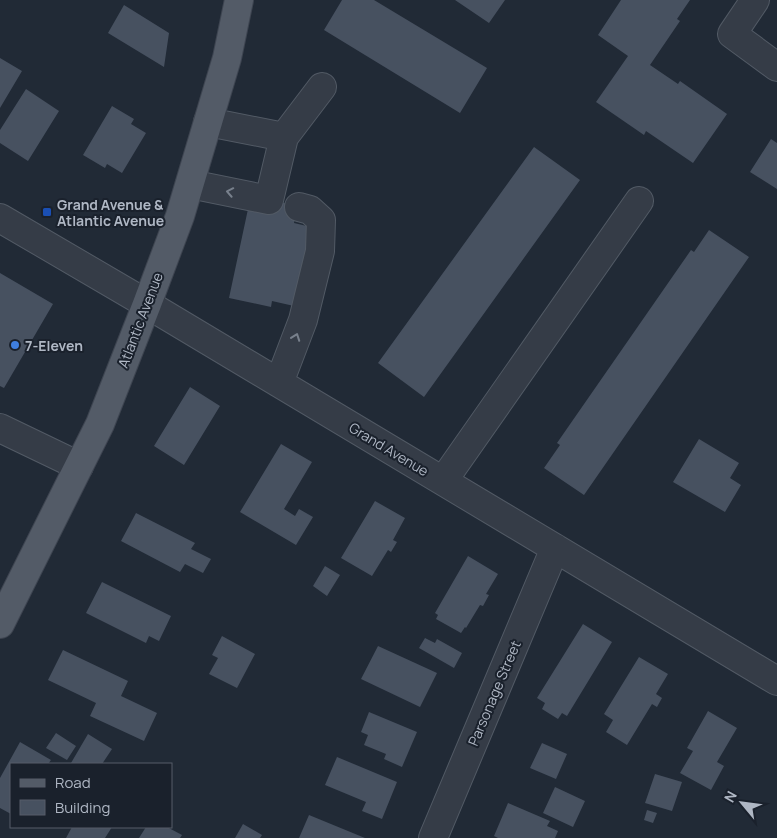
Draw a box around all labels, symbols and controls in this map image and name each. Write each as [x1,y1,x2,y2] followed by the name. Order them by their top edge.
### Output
[225,187,234,198] one-way arrow
[57,195,164,230] place label: Grand Avenue & Atlantic Avenue
[41,206,53,218] marker: Grand Avenue & Atlantic Avenue
[113,269,167,371] street label: Atlantic Avenue
[290,334,300,342] one-way arrow
[25,336,83,355] place label: 7-Eleven
[9,339,21,351] marker: 7-Eleven
[346,418,432,480] street label: Grand Avenue
[463,637,525,749] street label: Parsonage Street
[10,763,172,828] legend
[55,772,91,793] text: Road
[717,778,767,828] north arrow
[719,787,741,805] text: N
[55,797,110,818] text: Building

